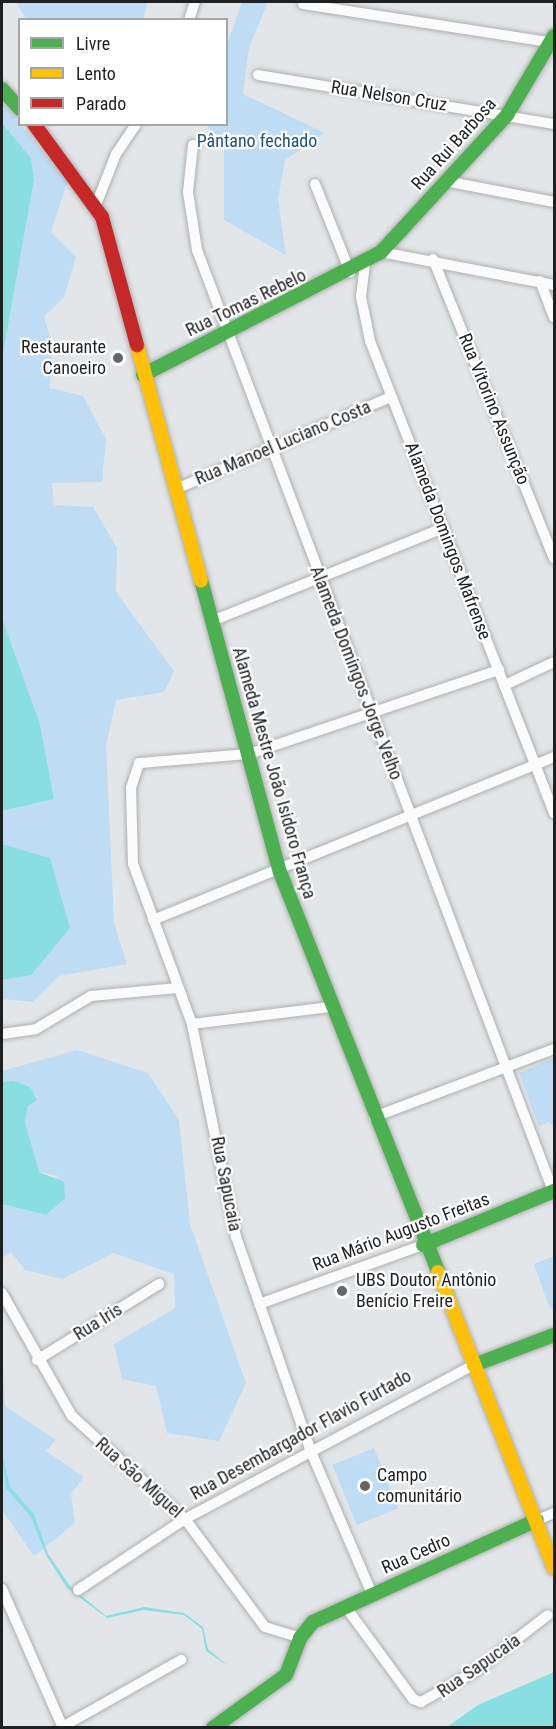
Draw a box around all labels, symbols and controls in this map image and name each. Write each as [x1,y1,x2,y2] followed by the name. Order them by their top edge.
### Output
[18,18,228,126] legend
[76,33,110,54] text: Livre
[76,63,116,84] text: Lento
[329,76,449,116] street label: Rua Nelson Cruz
[76,93,126,114] text: Parado
[407,94,501,194] street label: Rua Rui Barbosa
[197,130,317,152] park label: Pântano fechado
[182,264,310,342] street label: Rua Tomas Rebelo
[454,330,534,488] street label: Rua Vitorino Assunção
[21,337,106,380] place label: Restaurante Canoeiro
[111,351,125,365] marker: Restaurante Canoeiro
[192,396,374,490] street label: Rua Manoel Luciano Costa
[400,439,496,643] street label: Alameda Domingos Mafrense
[305,563,407,783] street label: Alameda Domingos Jorge Velho
[228,645,320,901] street label: Alameda Mestre João Isidoro França
[206,1135,246,1233] street label: Rua Sapucaia
[310,1188,492,1276] street label: Rua Mário Augusto Freitas
[356,1270,496,1312] place label: UBS Doutor Antônio Benício Freire
[333,1282,351,1300] marker: UBS Doutor Antônio Benício Freire
[70,1299,126,1345] street label: Rua Iris
[187,1365,415,1505] street label: Rua Desembargador Flavio Furtado
[91,1433,187,1523] street label: Rua São Miguel
[377,1465,462,1508] place label: Campo comunitário
[358,1479,372,1493] marker: Campo comunitário
[378,1529,454,1579] street label: Rua Cedro
[433,1630,525,1702] street label: Rua Sapucaia

